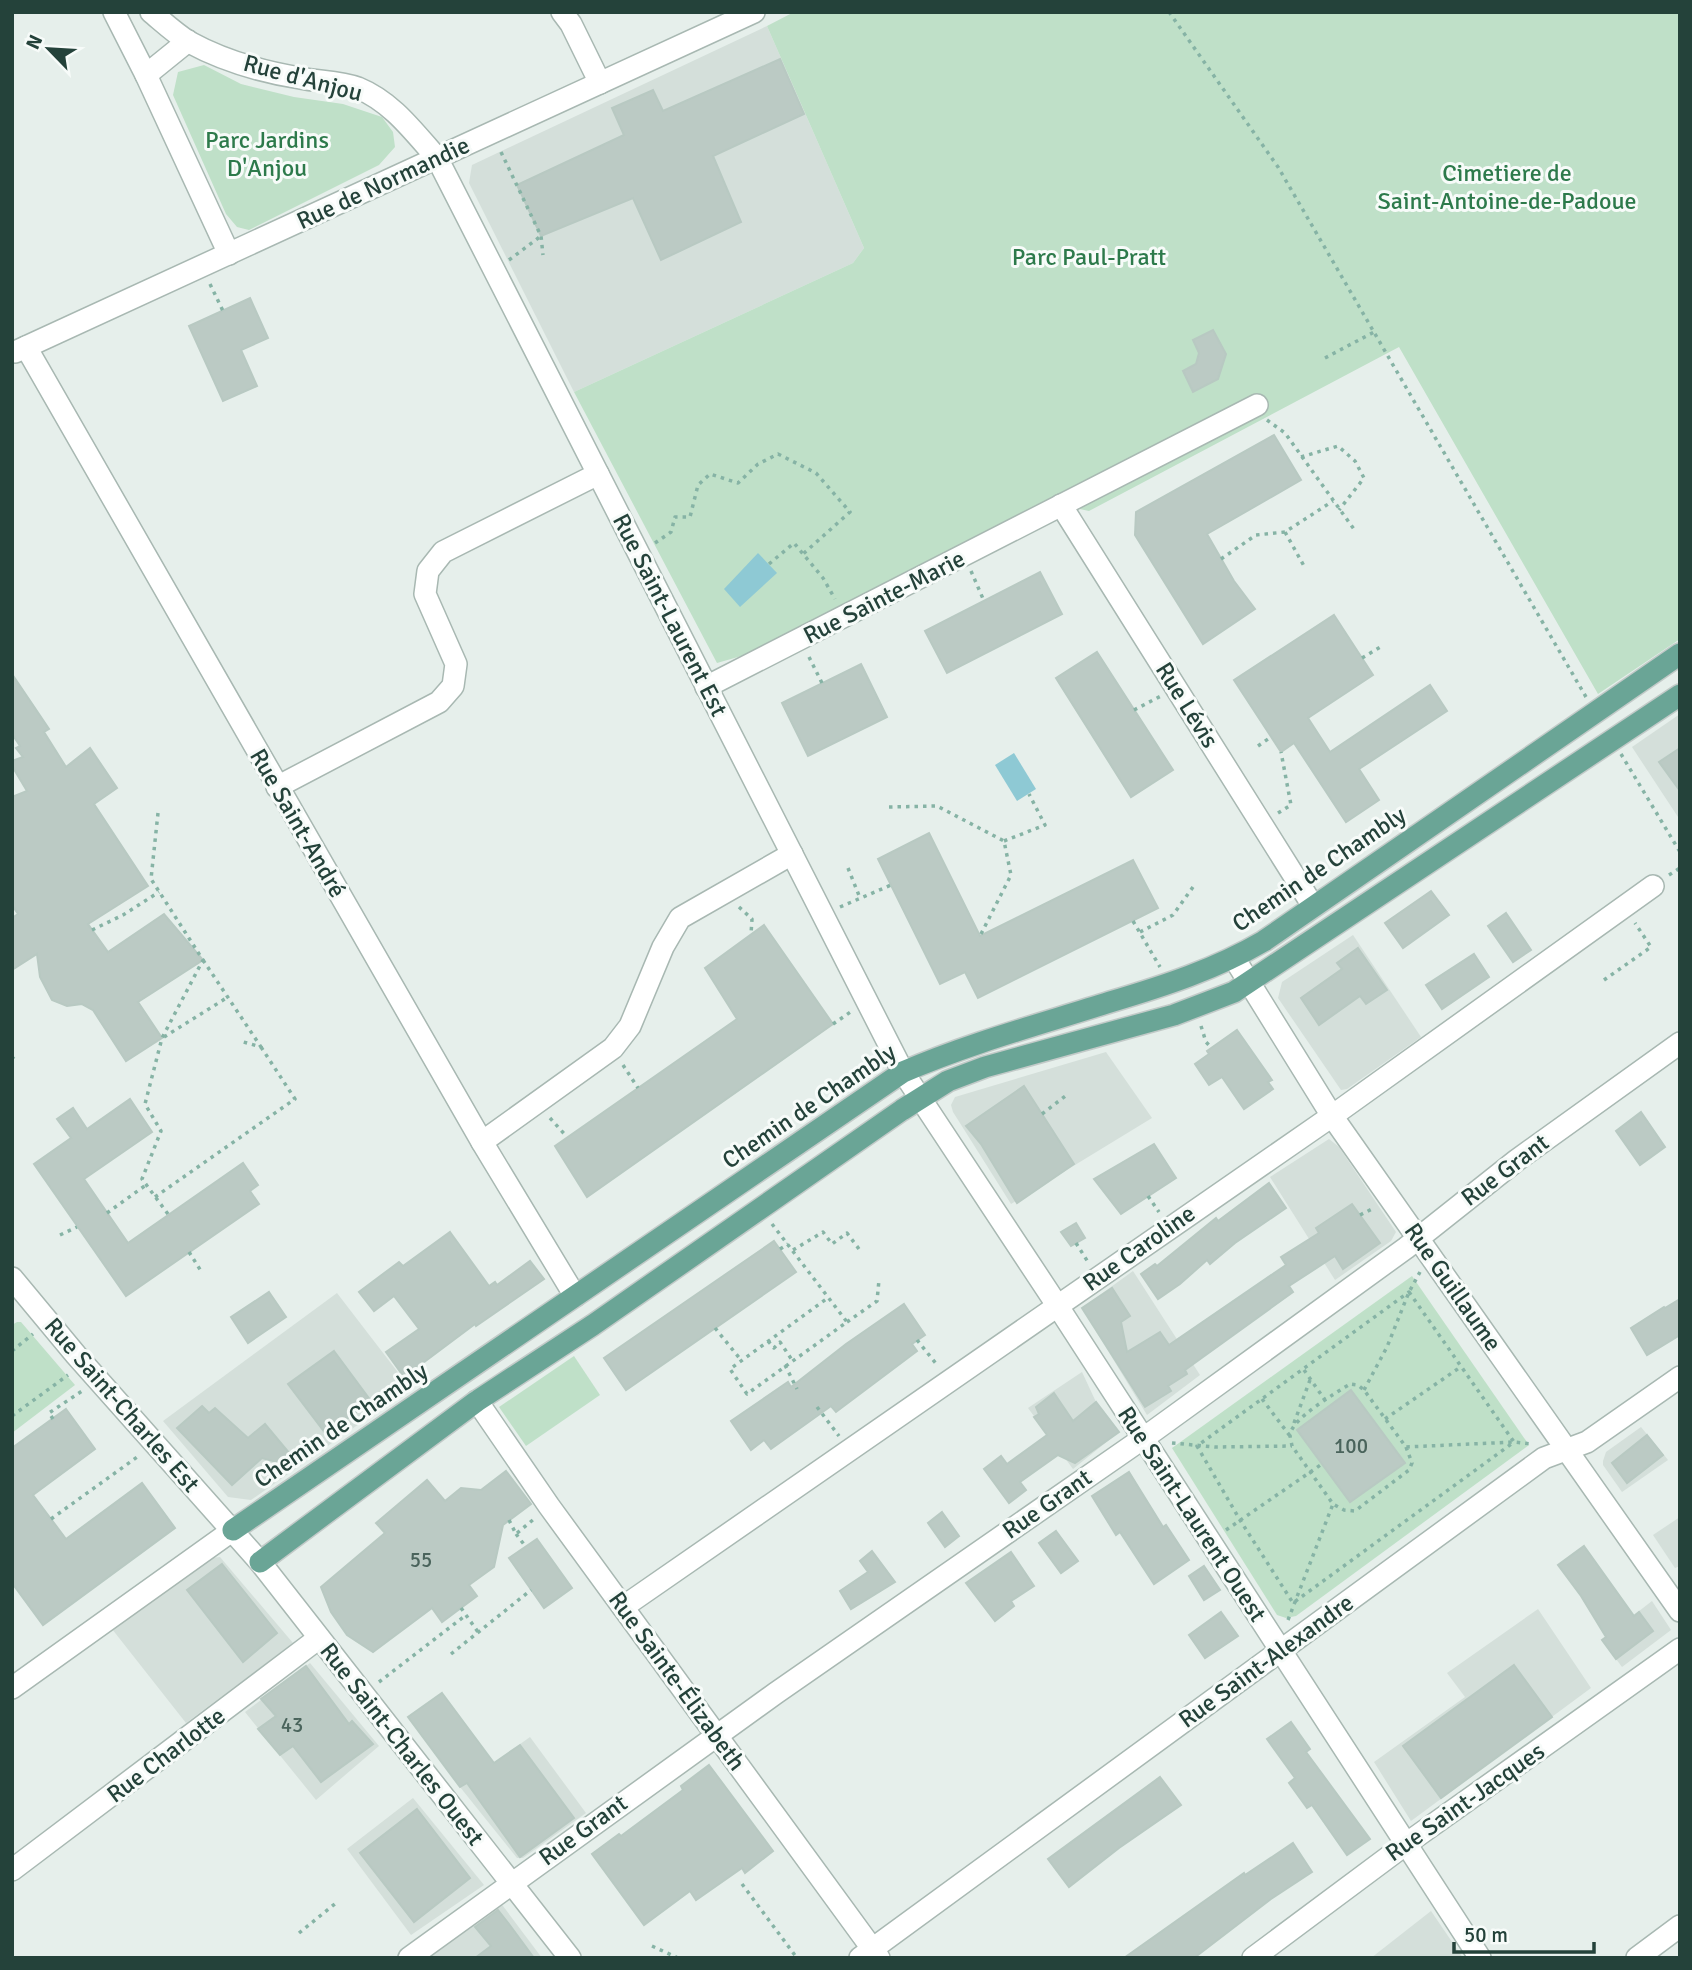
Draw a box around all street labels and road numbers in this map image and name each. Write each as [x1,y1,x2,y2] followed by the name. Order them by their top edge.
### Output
[240,48,366,108] street label: Rue d'Anjou
[292,130,474,236] street label: Rue de Normandie
[606,509,734,721] street label: Rue Saint-Laurent Est
[798,543,970,651] street label: Rue Sainte-Marie
[1149,657,1225,753] street label: Rue Lévis
[243,743,353,903] street label: Rue Saint-André
[1226,800,1412,938] street label: Chemin de Chambly
[716,1037,902,1175] street label: Chemin de Chambly
[1455,1127,1555,1213] street label: Rue Grant
[1077,1198,1201,1298] street label: Rue Caroline
[1398,1217,1508,1357] street label: Rue Guillaume
[38,1311,206,1499] street label: Rue Saint-Charles Est
[248,1356,434,1494] street label: Chemin de Chambly
[1111,1401,1273,1627] street label: Rue Saint-Laurent Ouest
[997,1462,1097,1546] street label: Rue Grant
[602,1586,752,1776] street label: Rue Sainte-Élizabeth
[1173,1588,1359,1734] street label: Rue Saint-Alexandre
[313,1637,491,1851] street label: Rue Saint-Charles Ouest
[101,1701,231,1809] street label: Rue Charlotte
[1380,1736,1550,1868] street label: Rue Saint-Jacques
[533,1788,633,1872] street label: Rue Grant

